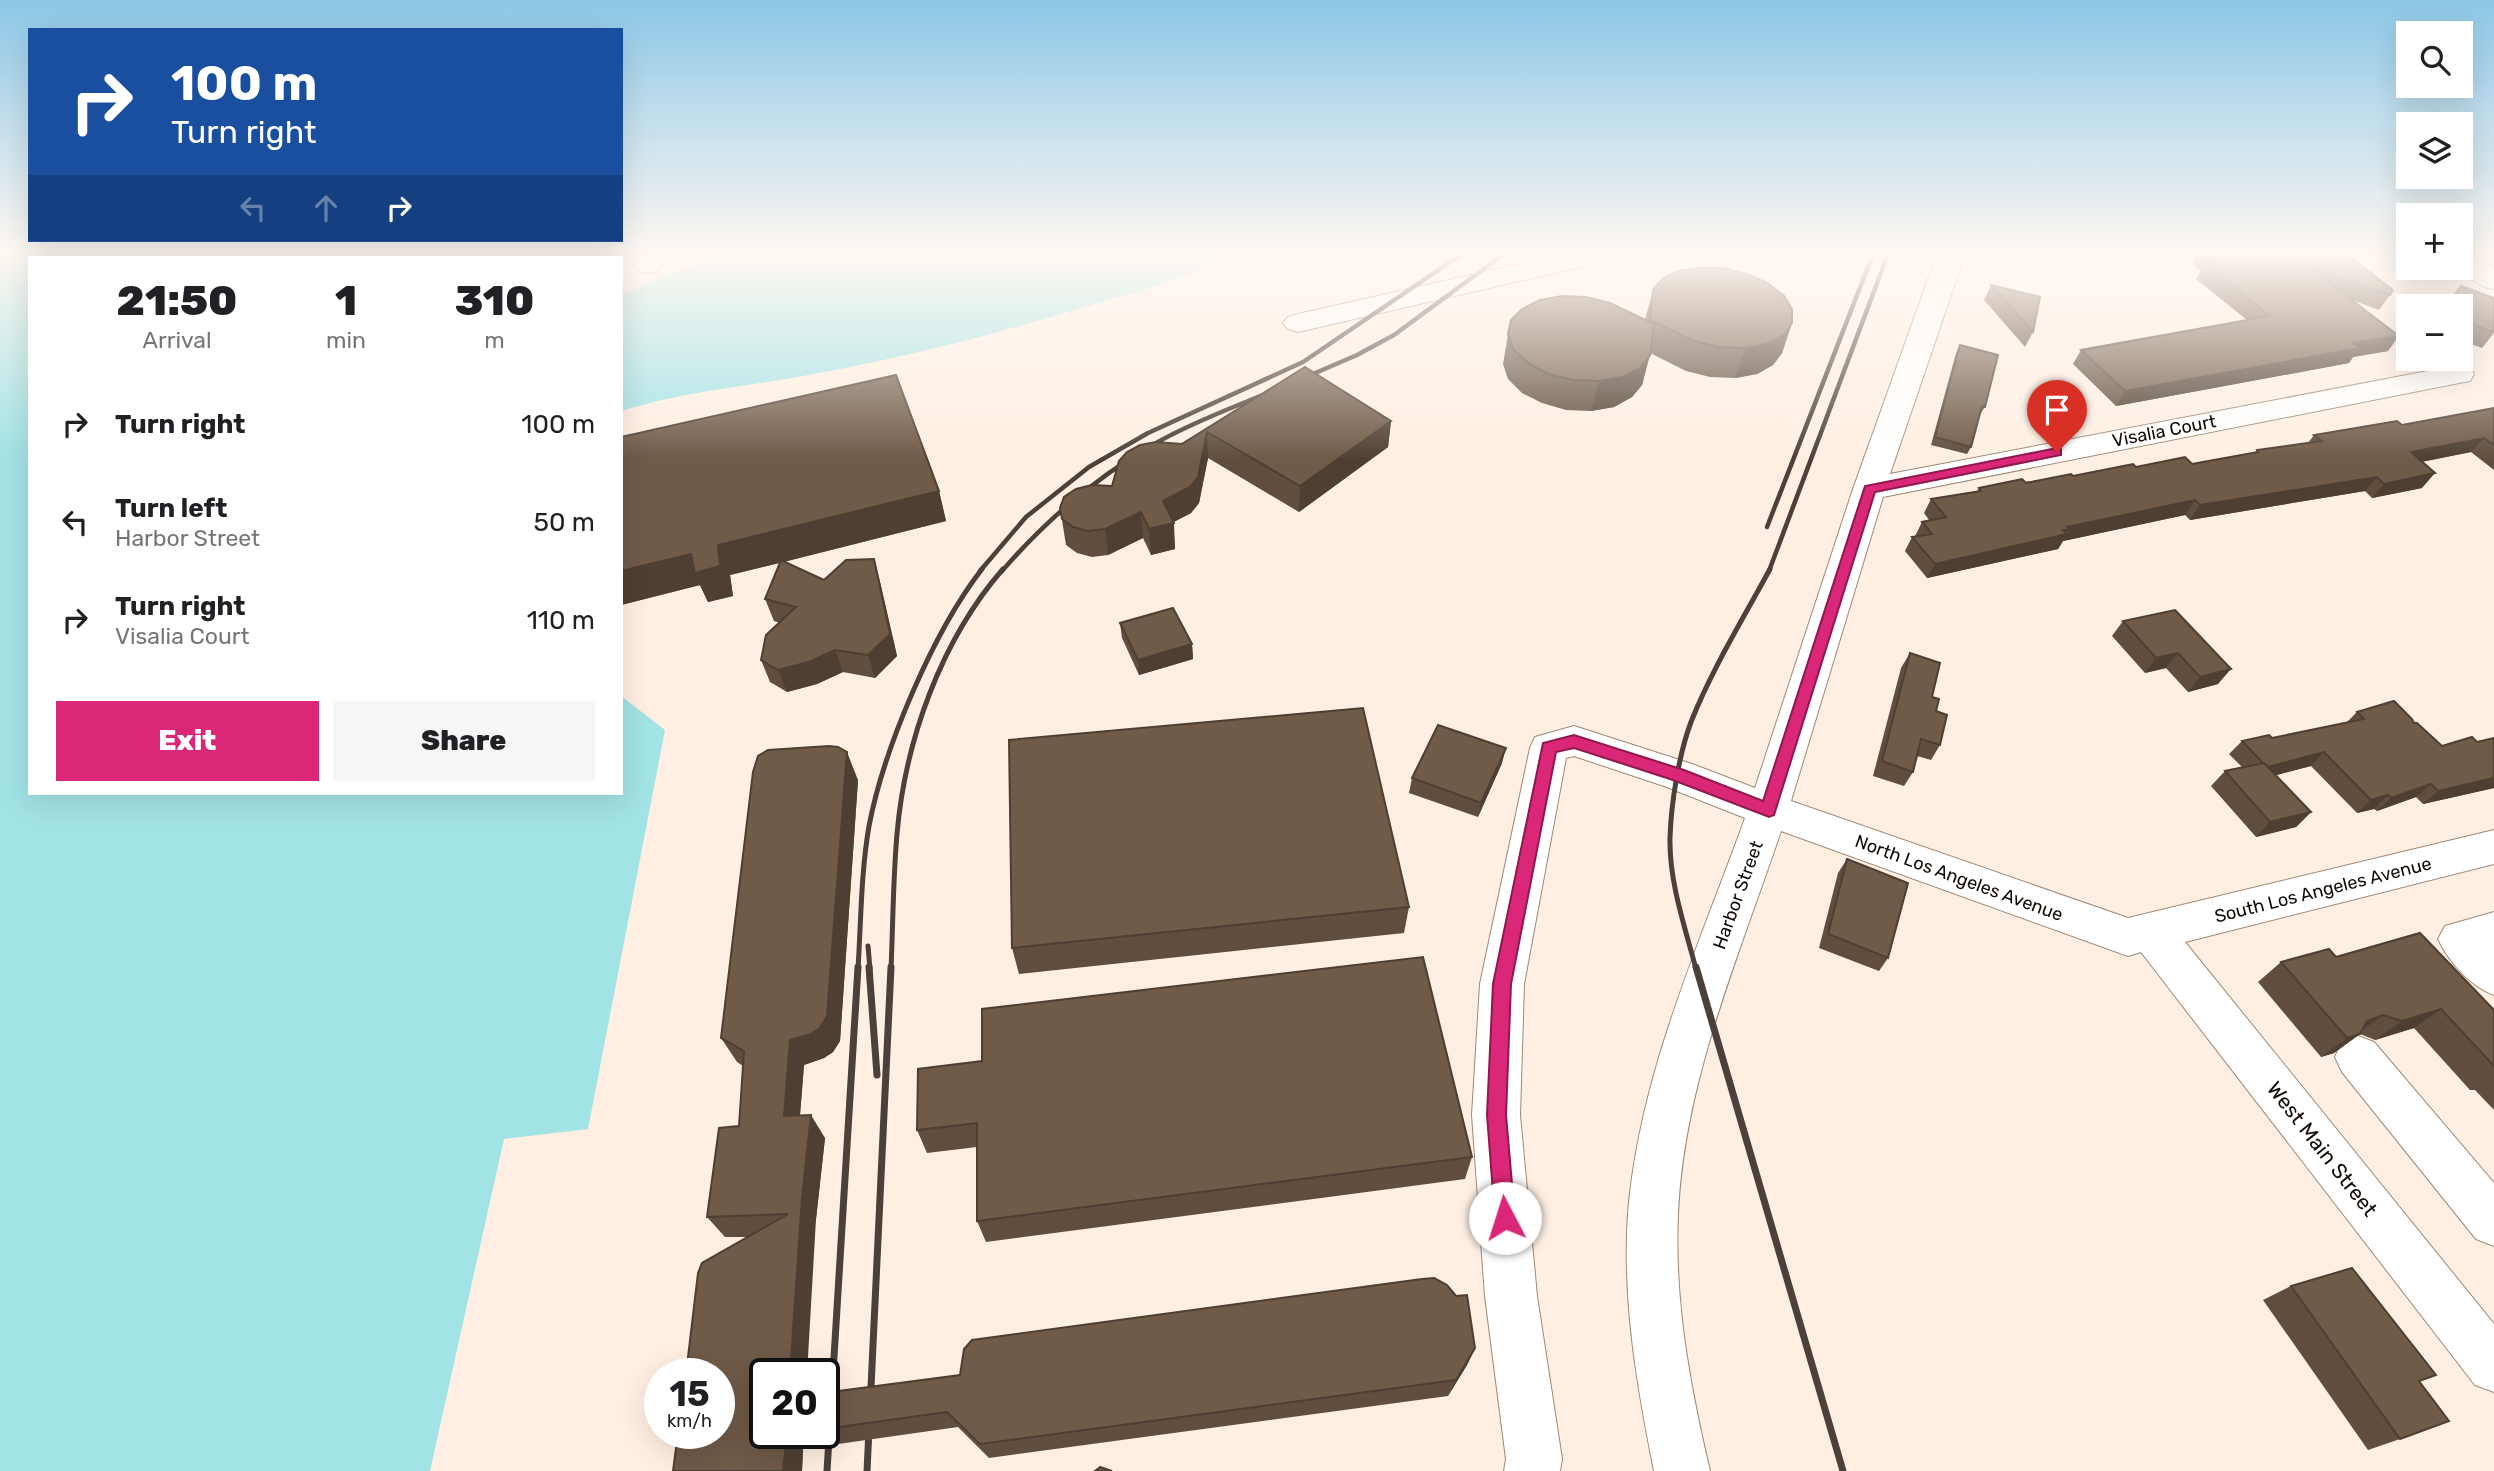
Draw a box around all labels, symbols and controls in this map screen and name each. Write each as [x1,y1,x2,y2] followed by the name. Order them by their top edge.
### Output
[2396,21,2473,371] map controls
[2396,21,2473,98] button: search
[171,54,317,112] text: 100 m
[56,56,147,147] icon: right
[2396,112,2473,189] button: layers
[171,113,316,151] text: Turn right
[234,189,272,227] icon: left
[307,189,345,227] icon: ahead
[380,189,418,227] icon: right
[2396,203,2473,280] button: +
[117,276,237,326] text: 21:50
[335,276,357,326] text: 1
[455,276,534,326] text: 310
[2396,294,2473,371] button: −
[143,326,212,354] text: Arrival
[326,326,366,354] text: min
[484,326,505,354] text: m
[2027,380,2087,452] pin
[2038,391,2076,429] icon: arrive
[56,405,94,443] icon: right
[115,409,245,440] text: Turn right
[521,409,595,440] text: 100 m
[2110,410,2218,452] street label: Visalia Court
[115,493,227,524] text: Turn left
[56,503,94,541] icon: left
[534,507,595,538] text: 50 m
[115,524,260,552] text: Harbor Street
[115,591,245,622] text: Turn right
[56,601,94,639] icon: right
[527,605,595,636] text: 110 m
[115,622,250,650] text: Visalia Court
[56,701,319,781] button: Exit
[333,701,595,781] button: Share
[1852,830,2066,926] street label: North Los Angeles Avenue
[1708,838,1768,952] street label: Harbor Street
[2212,852,2434,928] street label: South Los Angeles Avenue
[2262,1076,2383,1221] street label: West Main Street
[1468,1181,1542,1255] position arrow
[749,1358,840,1449] speed limit sign: 20
[669,1373,710,1415] text: 15
[667,1410,712,1432] text: km/h

